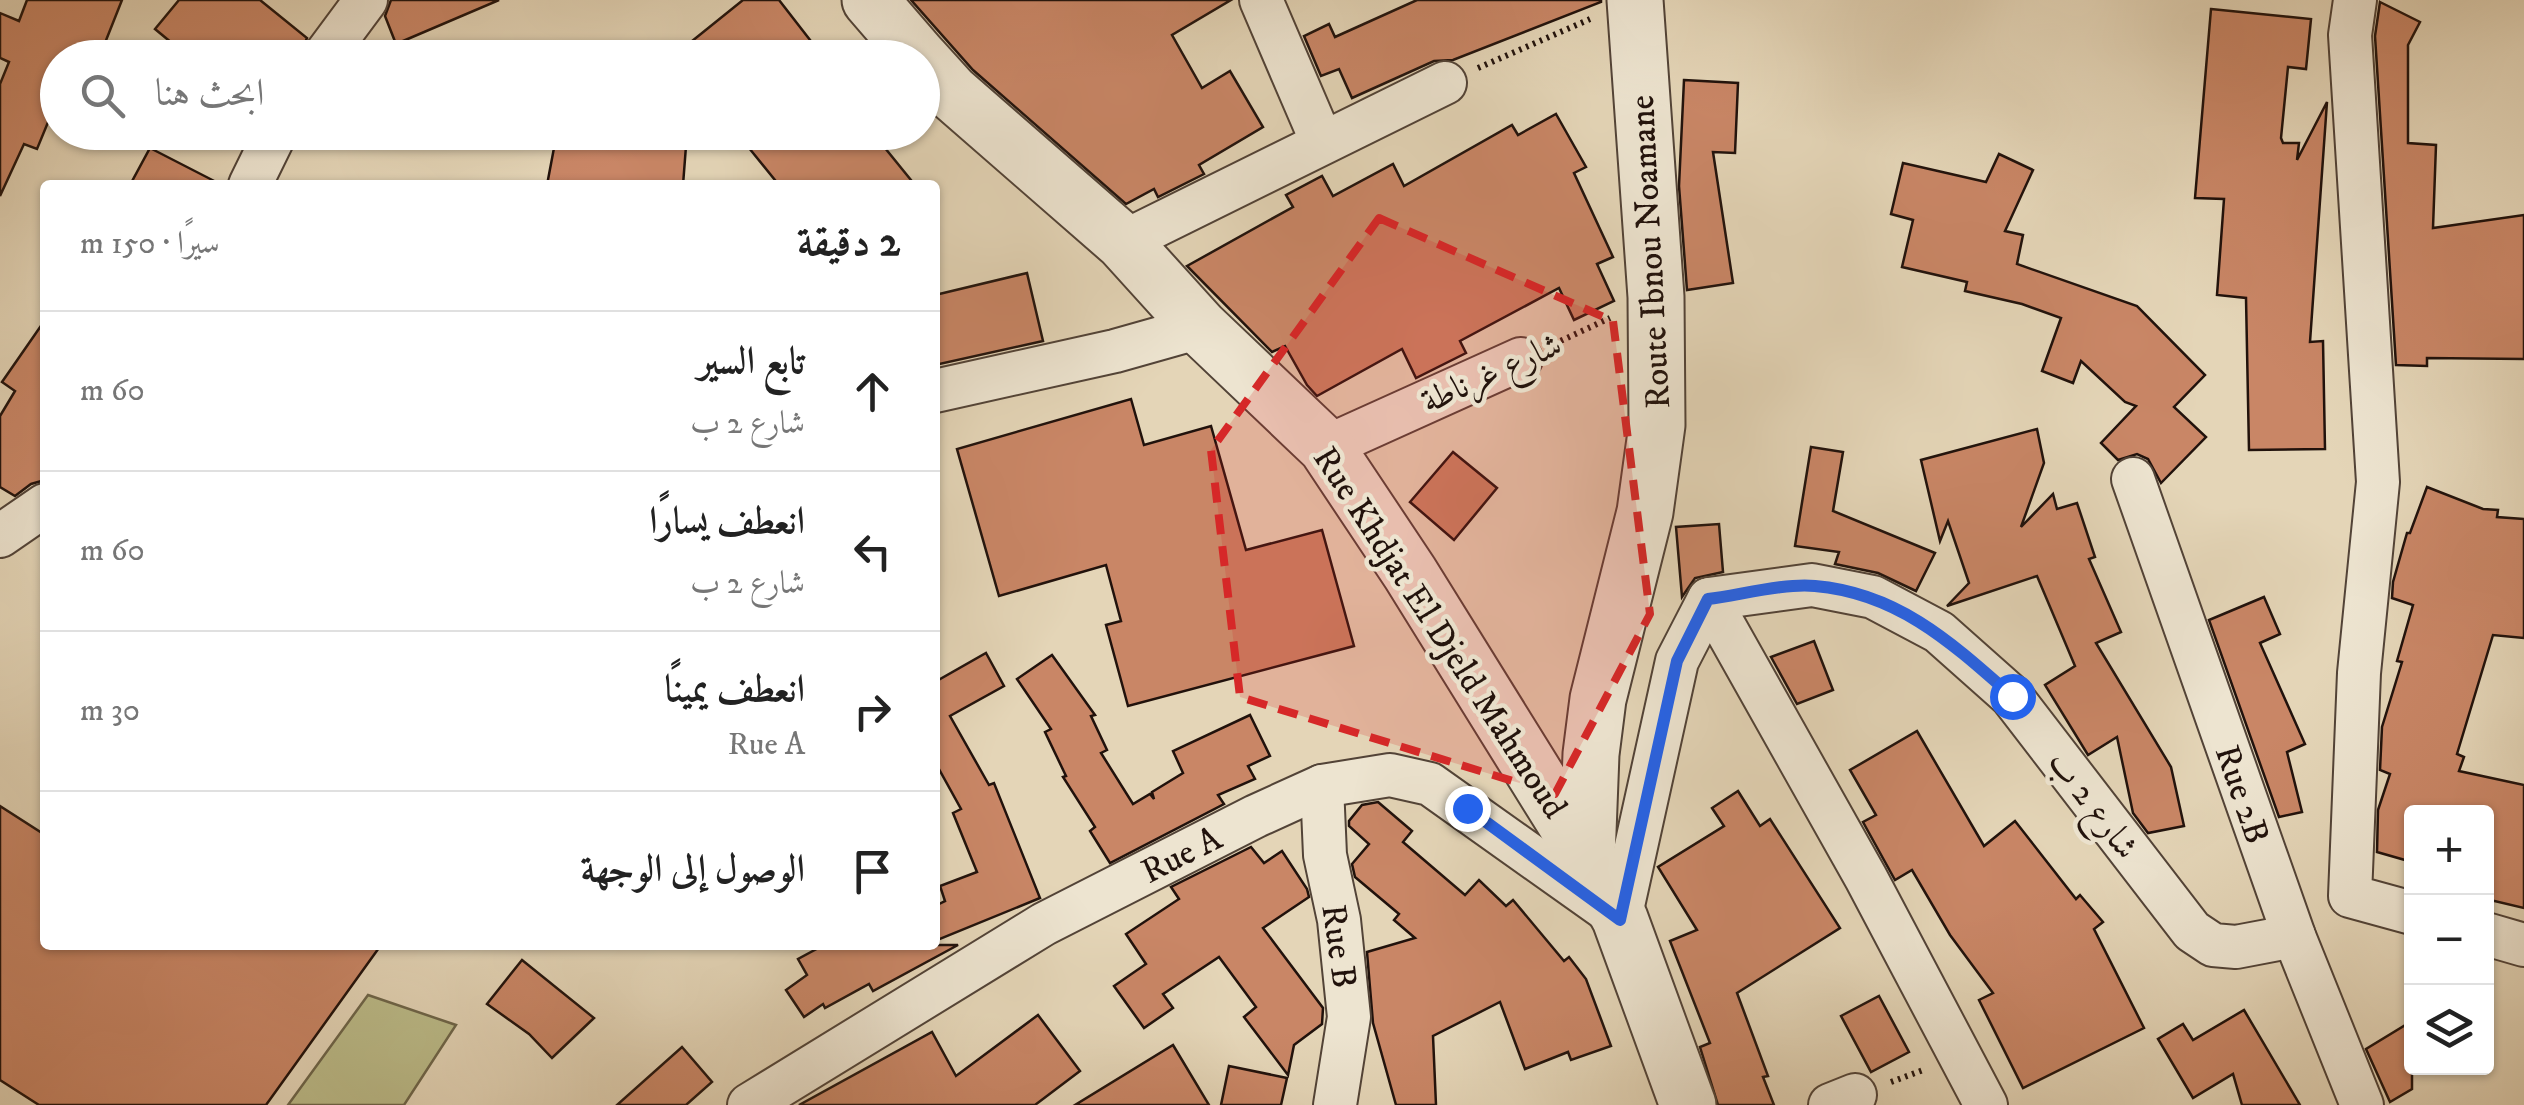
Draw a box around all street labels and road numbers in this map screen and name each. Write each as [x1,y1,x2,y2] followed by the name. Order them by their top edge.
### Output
[1621,94,1681,410] street label: Route Ibnou Noamane
[1415,323,1571,429] street label: شارع غرناطة
[1303,439,1576,828] street label: Rue Khdjat El Djeld Mahmoud
[2204,739,2278,850] street label: Rue 2B
[2033,742,2148,872] street label: شارع 2 ب
[1134,817,1230,895] street label: Rue A
[1310,901,1366,991] street label: Rue B

